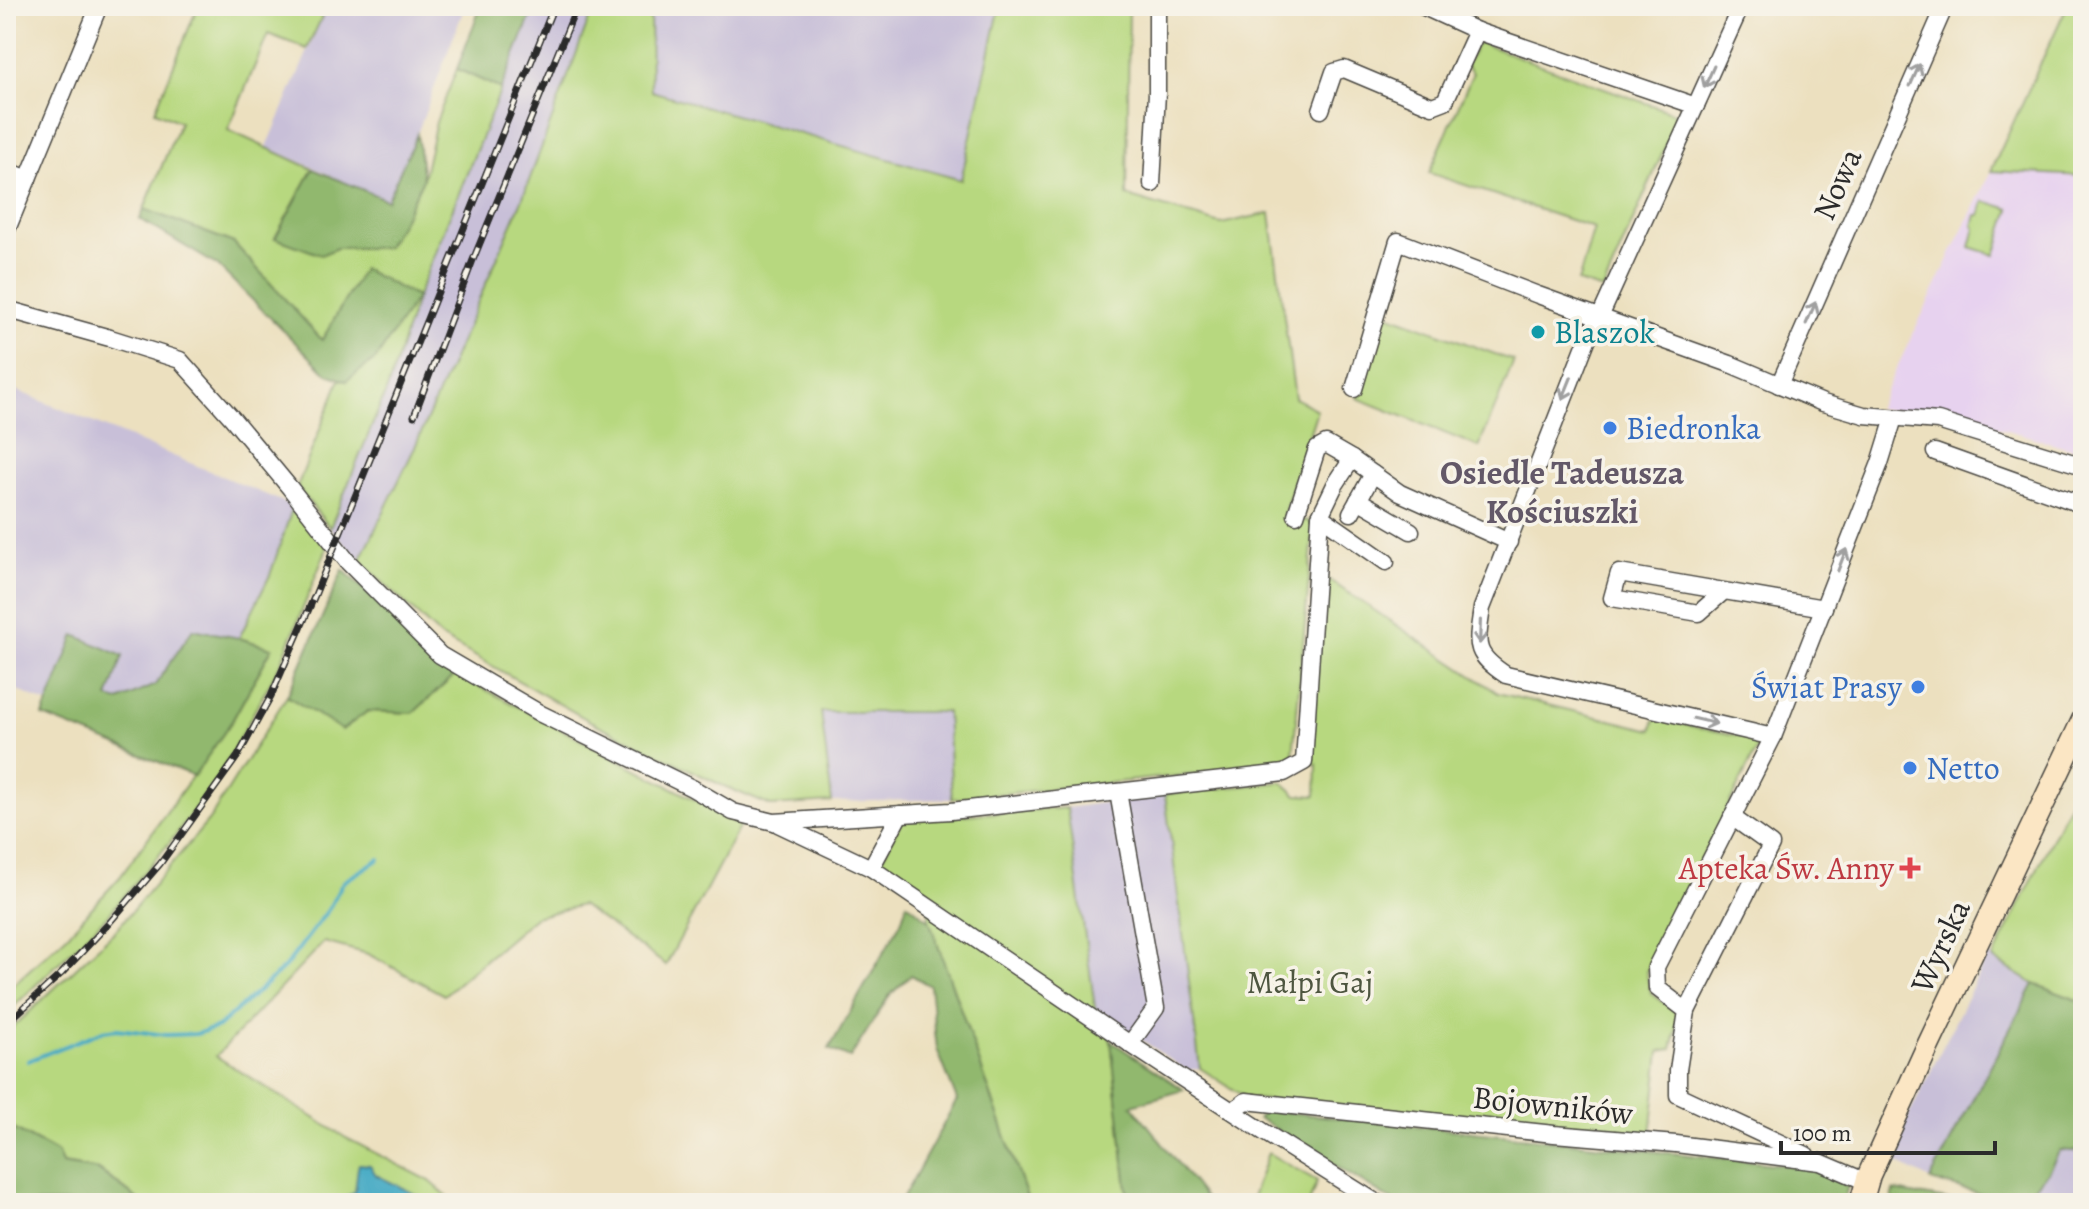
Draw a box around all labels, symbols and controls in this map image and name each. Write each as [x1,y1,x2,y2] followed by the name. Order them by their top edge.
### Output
[1908,63,1923,87] one-way arrow
[1701,65,1716,89] one-way arrow
[1802,141,1872,227] street label: Nowa
[1804,301,1819,326] one-way arrow
[1554,310,1655,354] place label: Blaszok
[1529,323,1547,341] marker: Blaszok
[1559,375,1573,400] one-way arrow
[1626,406,1761,450] place label: Biedronka
[1601,419,1619,437] marker: Biedronka
[1440,449,1685,535] district label: Osiedle Tadeusza Kościuszki
[1836,548,1851,573] one-way arrow
[1473,618,1488,644] one-way arrow
[1751,665,1903,709] place label: Świat Prasy
[1909,678,1927,696] marker: Świat Prasy
[1691,714,1717,729] one-way arrow
[1926,746,2000,790] place label: Netto
[1901,759,1919,777] marker: Netto
[1678,846,1895,890] place label: Apteka Św. Anny
[1901,859,1919,877] marker: Apteka Św. Anny
[1899,892,1981,1001] street label: Wyrska
[1247,960,1373,1004] park label: Małpi Gaj
[1471,1075,1636,1135] street label: Bojowników
[1781,1105,1995,1155] scale bar
[1793,1117,1852,1149] text: 100 m

